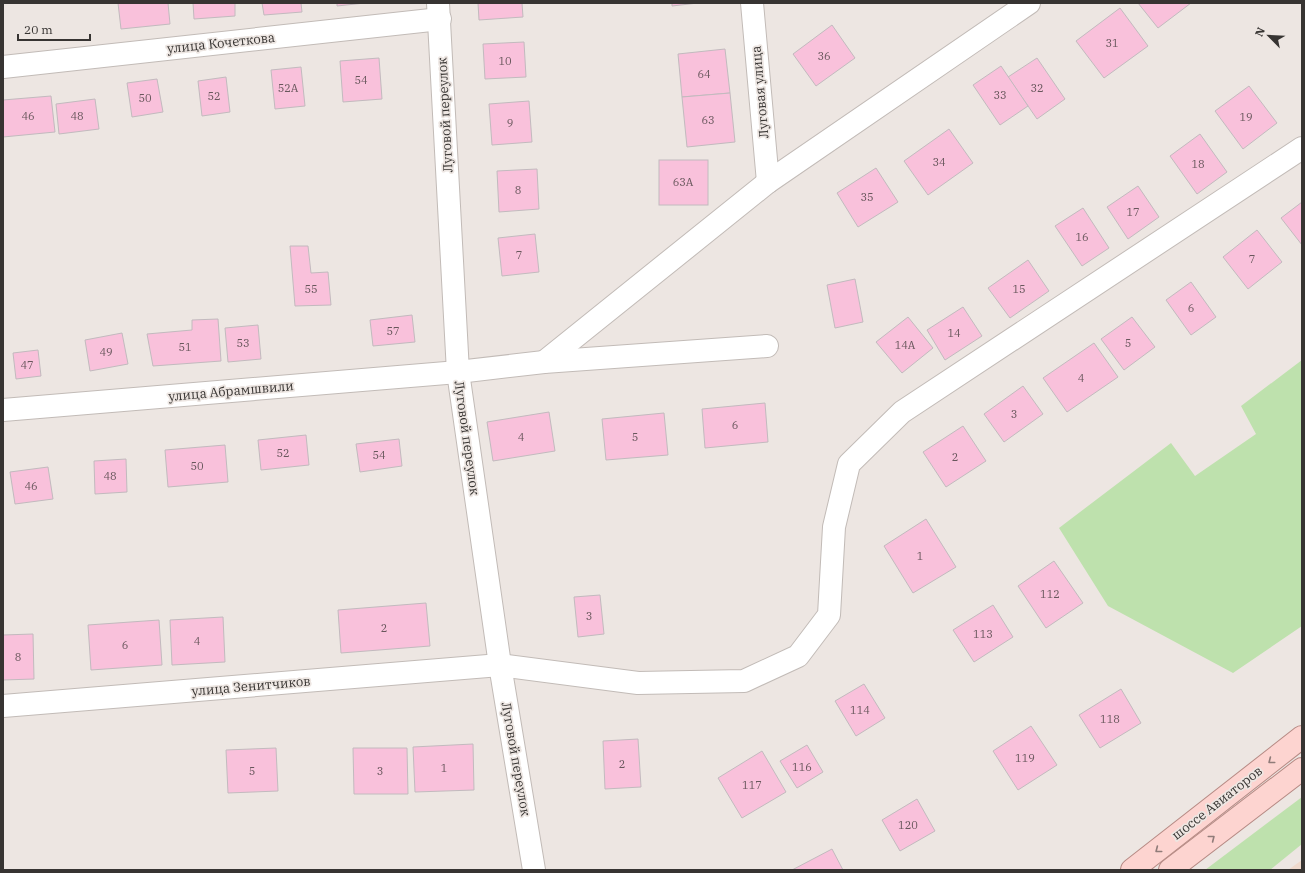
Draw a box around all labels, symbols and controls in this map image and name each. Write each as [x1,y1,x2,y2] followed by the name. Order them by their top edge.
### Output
[18,16,90,42] scale bar
[1249,16,1289,56] north arrow
[24,22,53,37] text: 20 m
[1252,25,1268,39] text: N
[166,29,276,57] street label: улица Кочеткова
[1105,36,1119,50] house number: 31
[747,45,773,139] street label: Луговая улица
[817,49,831,63] house number: 36
[498,54,512,68] house number: 10
[433,57,457,173] street label: Луговой переулок
[697,67,711,81] house number: 64
[354,73,368,87] house number: 54
[278,81,299,95] house number: 52А
[1030,81,1044,95] house number: 32
[993,88,1007,102] house number: 33
[207,89,221,103] house number: 52
[138,91,152,105] house number: 50
[21,109,35,123] house number: 46
[70,109,84,123] house number: 48
[1239,110,1253,124] house number: 19
[701,113,715,127] house number: 63
[507,116,513,130] house number: 9
[932,155,946,169] house number: 34
[1191,157,1205,171] house number: 18
[673,175,694,189] house number: 63А
[515,183,521,197] house number: 8
[860,190,874,204] house number: 35
[1126,205,1140,219] house number: 17
[1075,230,1089,244] house number: 16
[516,248,522,262] house number: 7
[1249,252,1255,266] house number: 7
[304,282,318,296] house number: 55
[1012,282,1026,296] house number: 15
[1188,301,1194,315] house number: 6
[386,324,400,338] house number: 57
[947,326,961,340] house number: 14
[236,336,250,350] house number: 53
[1125,336,1131,350] house number: 5
[895,338,916,352] house number: 14А
[178,340,192,354] house number: 51
[99,345,113,359] house number: 49
[20,358,34,372] house number: 47
[1078,371,1085,385] house number: 4
[167,377,295,405] street label: улица Абрамшвили
[451,380,484,497] street label: Луговой переулок
[1011,407,1017,421] house number: 3
[732,418,738,432] house number: 6
[518,430,525,444] house number: 4
[632,430,638,444] house number: 5
[276,446,290,460] house number: 52
[372,448,386,462] house number: 54
[952,450,958,464] house number: 2
[190,459,204,473] house number: 50
[103,469,117,483] house number: 48
[24,479,38,493] house number: 46
[917,549,923,563] house number: 1
[1040,587,1060,601] house number: 112
[586,609,592,623] house number: 3
[381,621,387,635] house number: 2
[973,627,993,641] house number: 113
[194,634,201,648] house number: 4
[122,638,128,652] house number: 6
[15,650,21,664] house number: 8
[191,672,311,700] street label: улица Зенитчиков
[498,701,534,818] street label: Луговой переулок
[850,703,870,717] house number: 114
[1100,712,1120,726] house number: 118
[1015,751,1035,765] house number: 119
[1269,756,1276,763] one-way arrow
[619,757,625,771] house number: 2
[792,760,812,774] house number: 116
[441,761,447,775] house number: 1
[1168,762,1266,844] street label: шоссе Авиаторов
[249,764,255,778] house number: 5
[377,764,383,778] house number: 3
[742,778,762,792] house number: 117
[898,818,918,832] house number: 120
[1208,835,1215,842] one-way arrow
[1155,845,1162,852] one-way arrow

